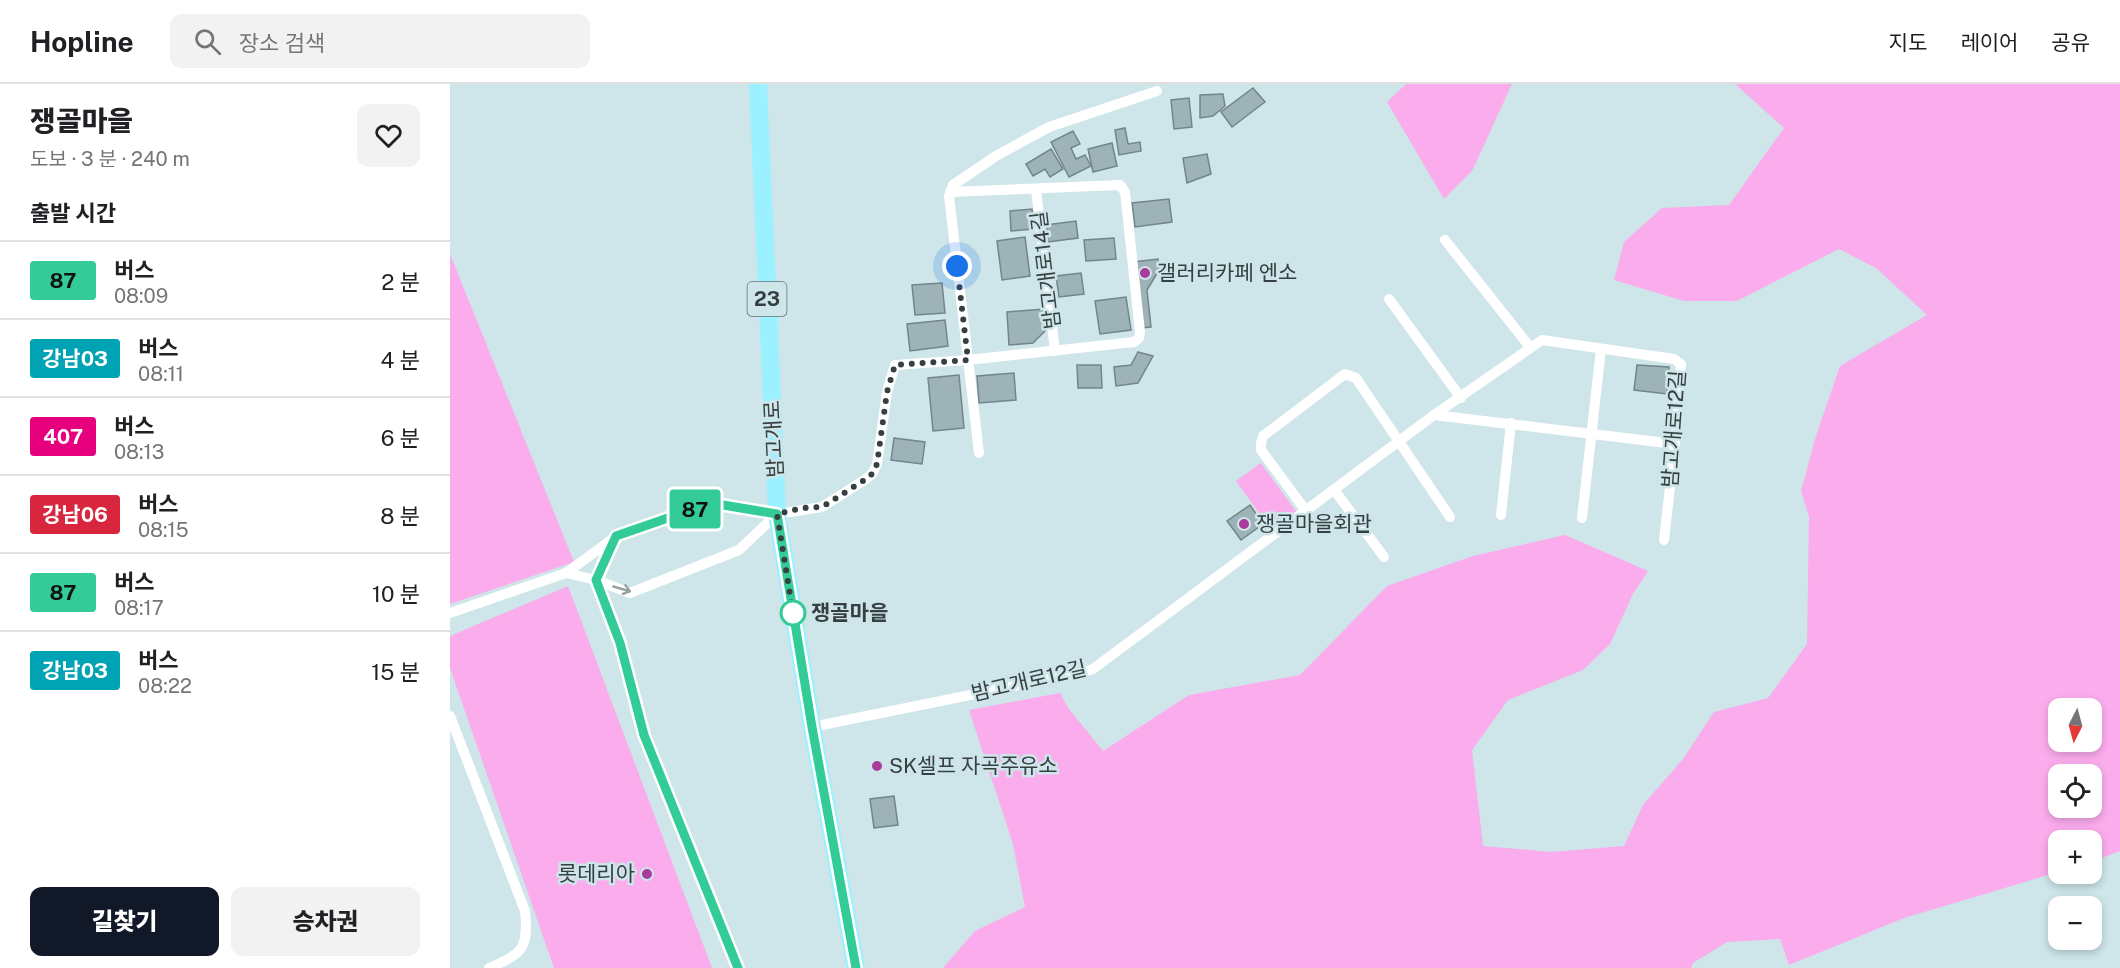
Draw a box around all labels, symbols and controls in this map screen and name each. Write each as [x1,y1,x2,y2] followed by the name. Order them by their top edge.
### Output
[170,14,590,68] search box
[30,25,134,58] text: Hopline
[191,25,224,58] icon: search
[239,30,325,56] text: 장소 검색
[1889,30,1927,55] text: 지도
[1960,30,2018,55] text: 레이어
[2051,30,2090,55] text: 공유
[30,104,133,137] text: 쟁골마을
[357,104,420,167] button: heart
[30,147,190,171] text: 도보 · 3 분 · 240 m
[30,200,116,226] text: 출발 시간
[1026,210,1065,330] street label: 밤고개로14길
[942,251,972,281] your location
[114,257,154,283] text: 버스
[1157,260,1297,285] place label: 갤러리카페 엔소
[1138,266,1152,280] marker: 갤러리카페 엔소
[50,268,76,293] text: 87
[381,269,420,295] text: 2 분
[748,282,786,316] road number: 23
[114,284,168,308] text: 08:09
[138,335,179,361] text: 버스
[42,346,108,371] text: 강남03
[381,347,420,373] text: 4 분
[138,362,184,386] text: 08:11
[1657,369,1690,489] street label: 밤고개로12길
[759,400,788,478] street label: 밤고개로
[114,413,154,439] text: 버스
[43,424,83,449] text: 407
[381,425,420,451] text: 6 분
[114,440,164,464] text: 08:13
[668,490,722,528] line badge: 87
[138,491,178,517] text: 버스
[682,497,708,522] text: 87
[42,502,108,527] text: 강남06
[380,503,420,529] text: 8 분
[1256,511,1372,536] place label: 쟁골마을회관
[1237,517,1251,531] marker: 쟁골마을회관
[138,518,189,542] text: 08:15
[114,569,154,595] text: 버스
[50,580,76,605] text: 87
[372,581,420,607] text: 10 분
[612,584,631,595] one-way arrow
[114,596,164,620] text: 08:17
[780,600,806,626] marker: 쟁골마을
[811,600,888,625] place label: 쟁골마을
[138,647,179,673] text: 버스
[969,655,1089,706] street label: 밤고개로12길
[42,658,108,683] text: 강남03
[371,659,420,685] text: 15 분
[138,674,192,698] text: 08:22
[2048,698,2102,752] north arrow
[2048,698,2102,950] map controls
[889,753,1058,778] place label: SK셀프 자곡주유소
[870,759,884,773] marker: SK셀프 자곡주유소
[2048,764,2102,818] button: locate
[2048,830,2102,884] button: +
[558,861,635,886] place label: 롯데리아
[640,867,654,881] marker: 롯데리아
[30,887,219,956] button: 길찾기
[231,887,420,956] button: 승차권
[2048,896,2102,950] button: −

